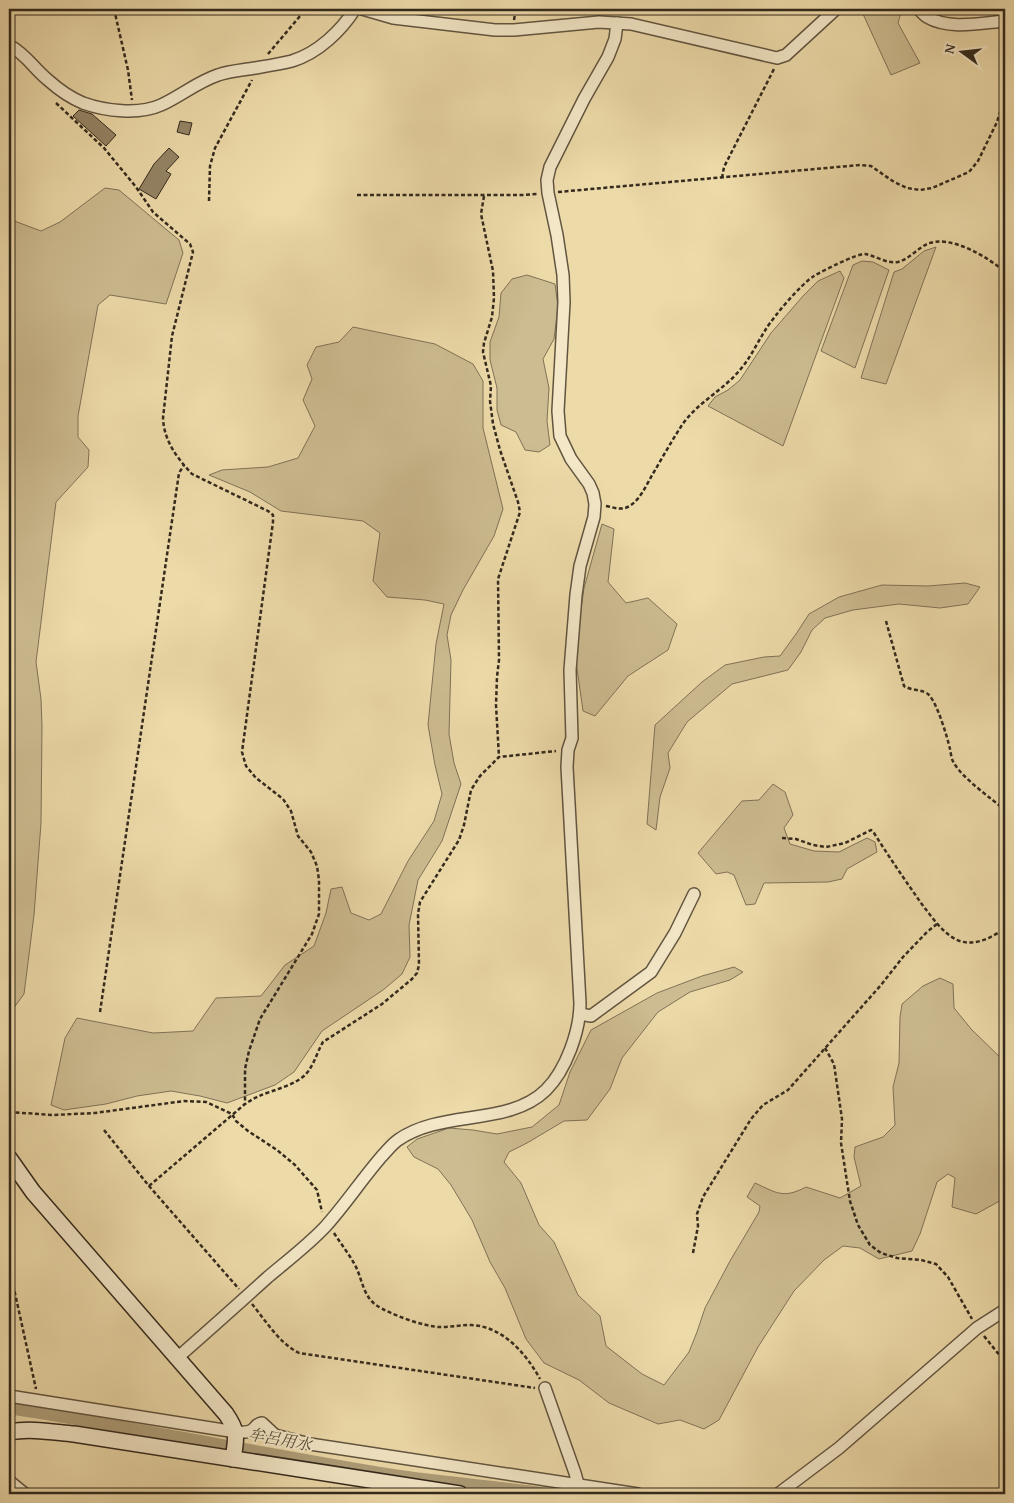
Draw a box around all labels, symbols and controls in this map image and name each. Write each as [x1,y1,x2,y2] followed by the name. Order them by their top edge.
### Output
[936,28,986,78] north arrow
[939,41,960,56] text: N
[246,1422,316,1457] water label: 牟呂用水

